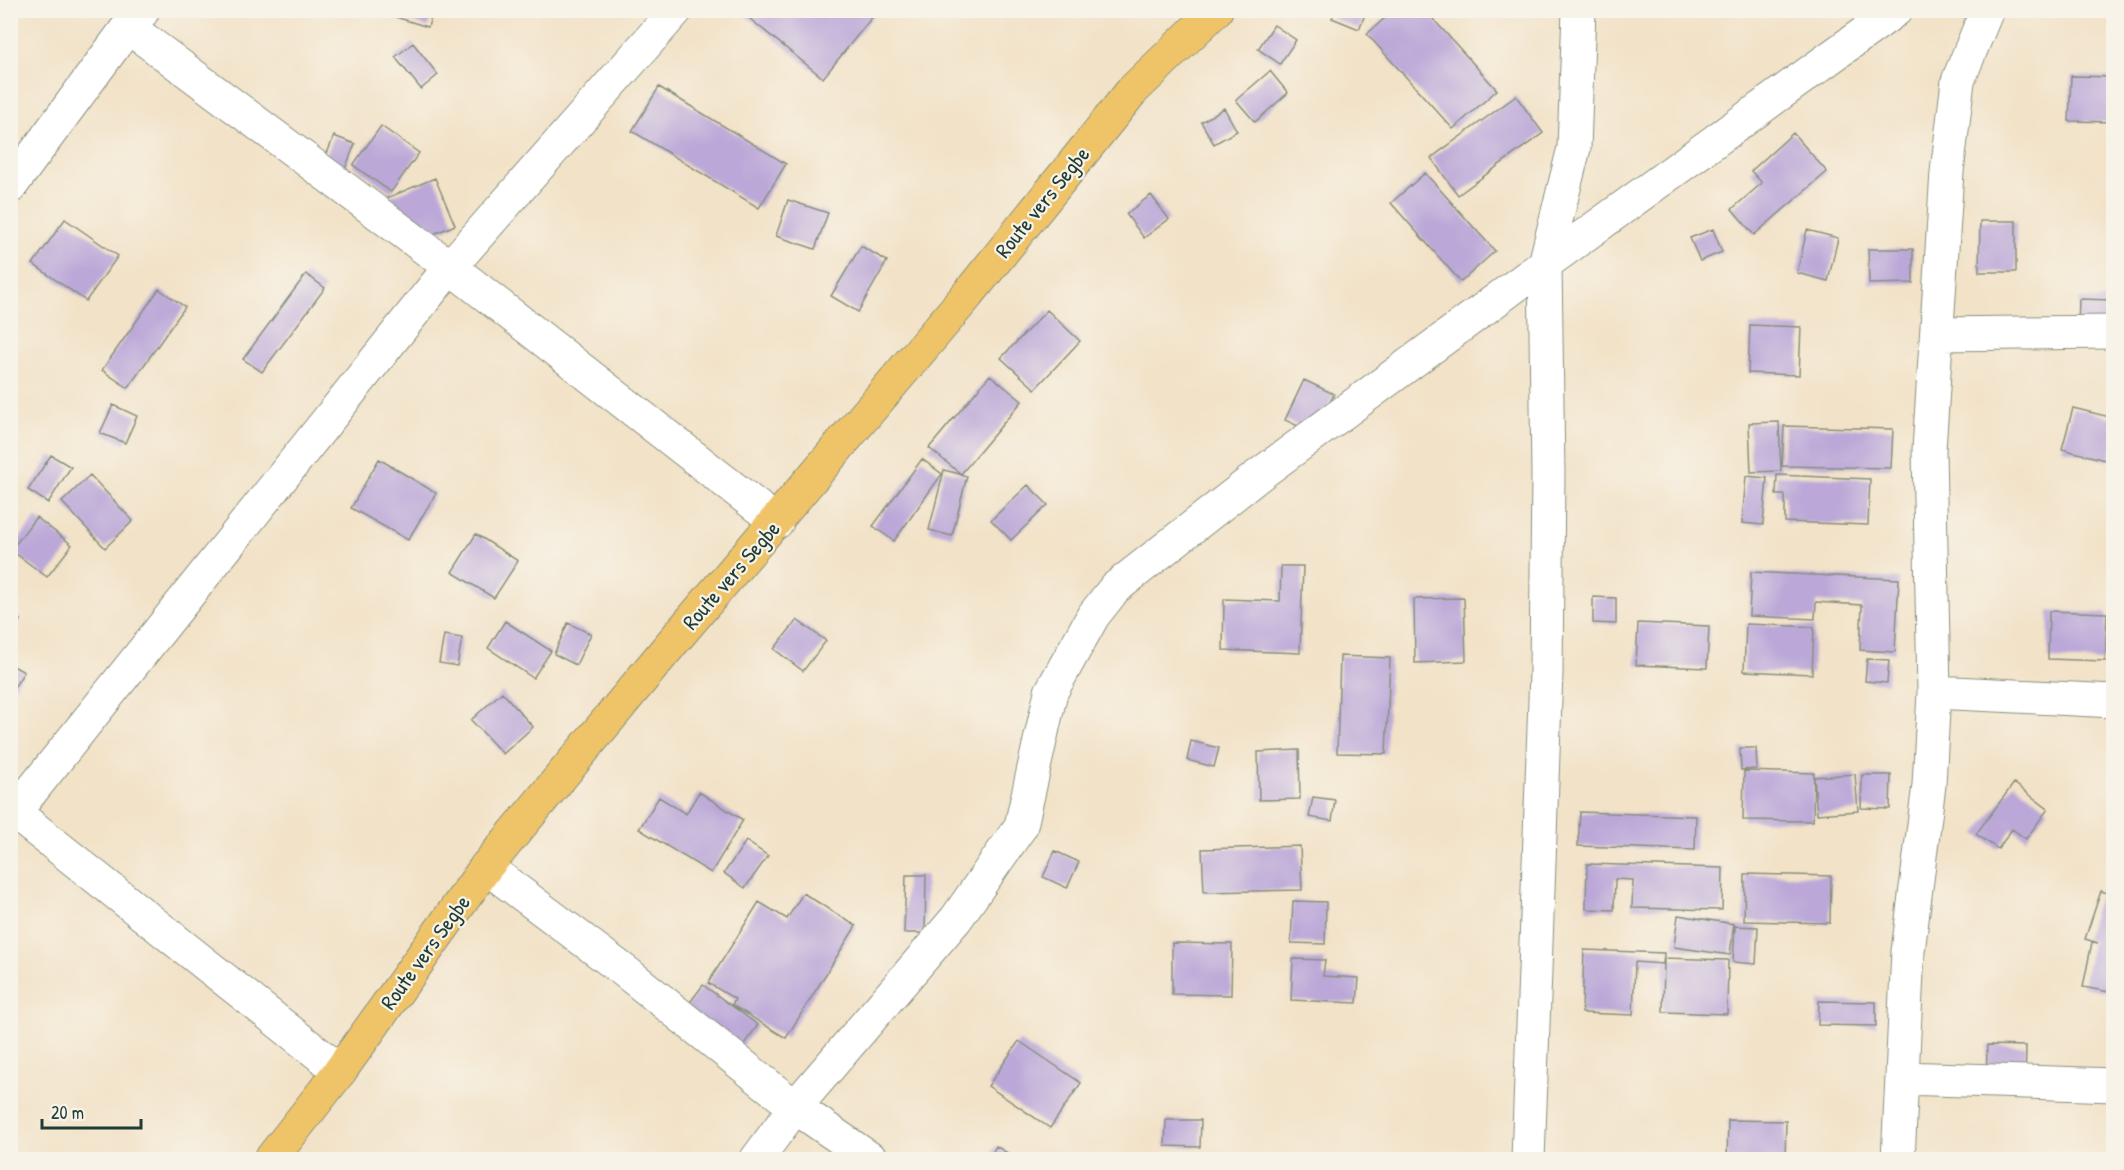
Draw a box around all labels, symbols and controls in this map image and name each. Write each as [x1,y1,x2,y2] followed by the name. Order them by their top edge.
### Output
[988,140,1096,264] street label: Route vers Segbe
[675,514,787,636] street label: Route vers Segbe
[373,888,477,1015] street label: Route vers Segbe
[42,1092,141,1130] scale bar
[51,1100,84,1125] text: 20 m

